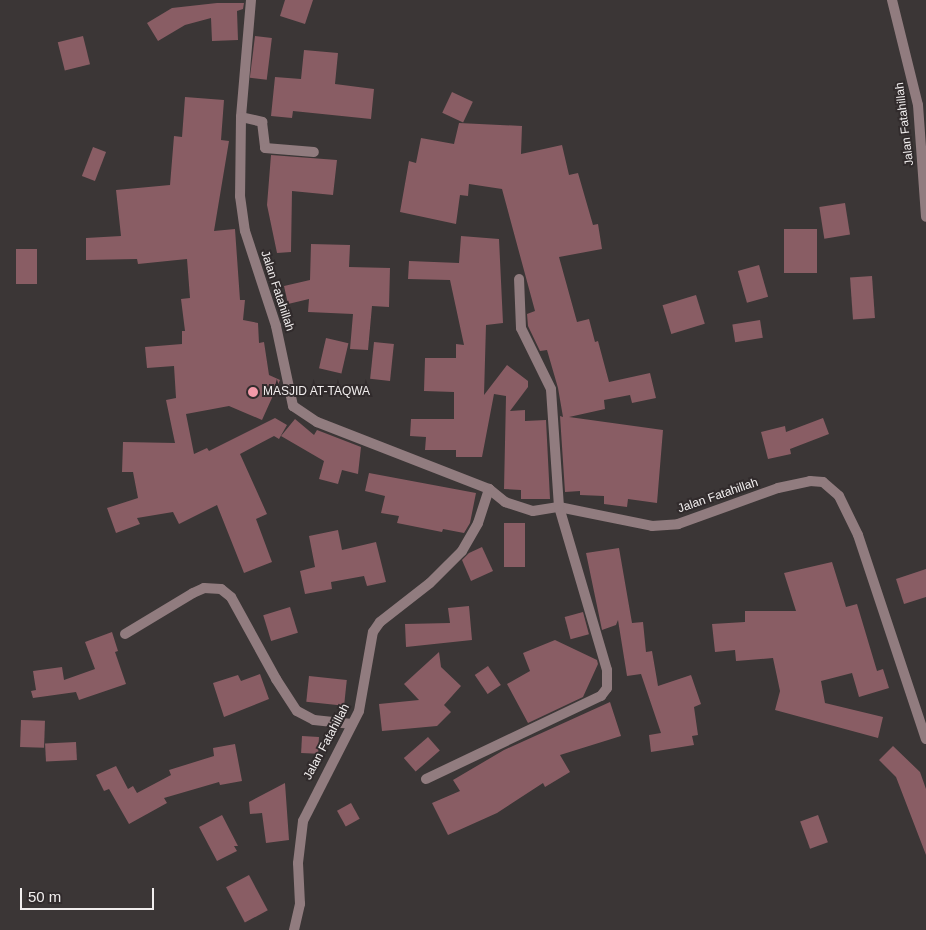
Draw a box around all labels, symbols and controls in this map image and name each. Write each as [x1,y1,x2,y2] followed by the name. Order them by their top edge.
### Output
[893,81,917,167] street label: Jalan Fatahillah
[257,249,297,333] street label: Jalan Fatahillah
[263,385,371,399] place label: MASJID AT-TAQWA
[247,386,259,398] marker: MASJID AT-TAQWA
[676,476,760,516] street label: Jalan Fatahillah
[301,702,353,782] street label: Jalan Fatahillah
[22,878,156,910] scale bar
[28,888,61,905] text: 50 m

